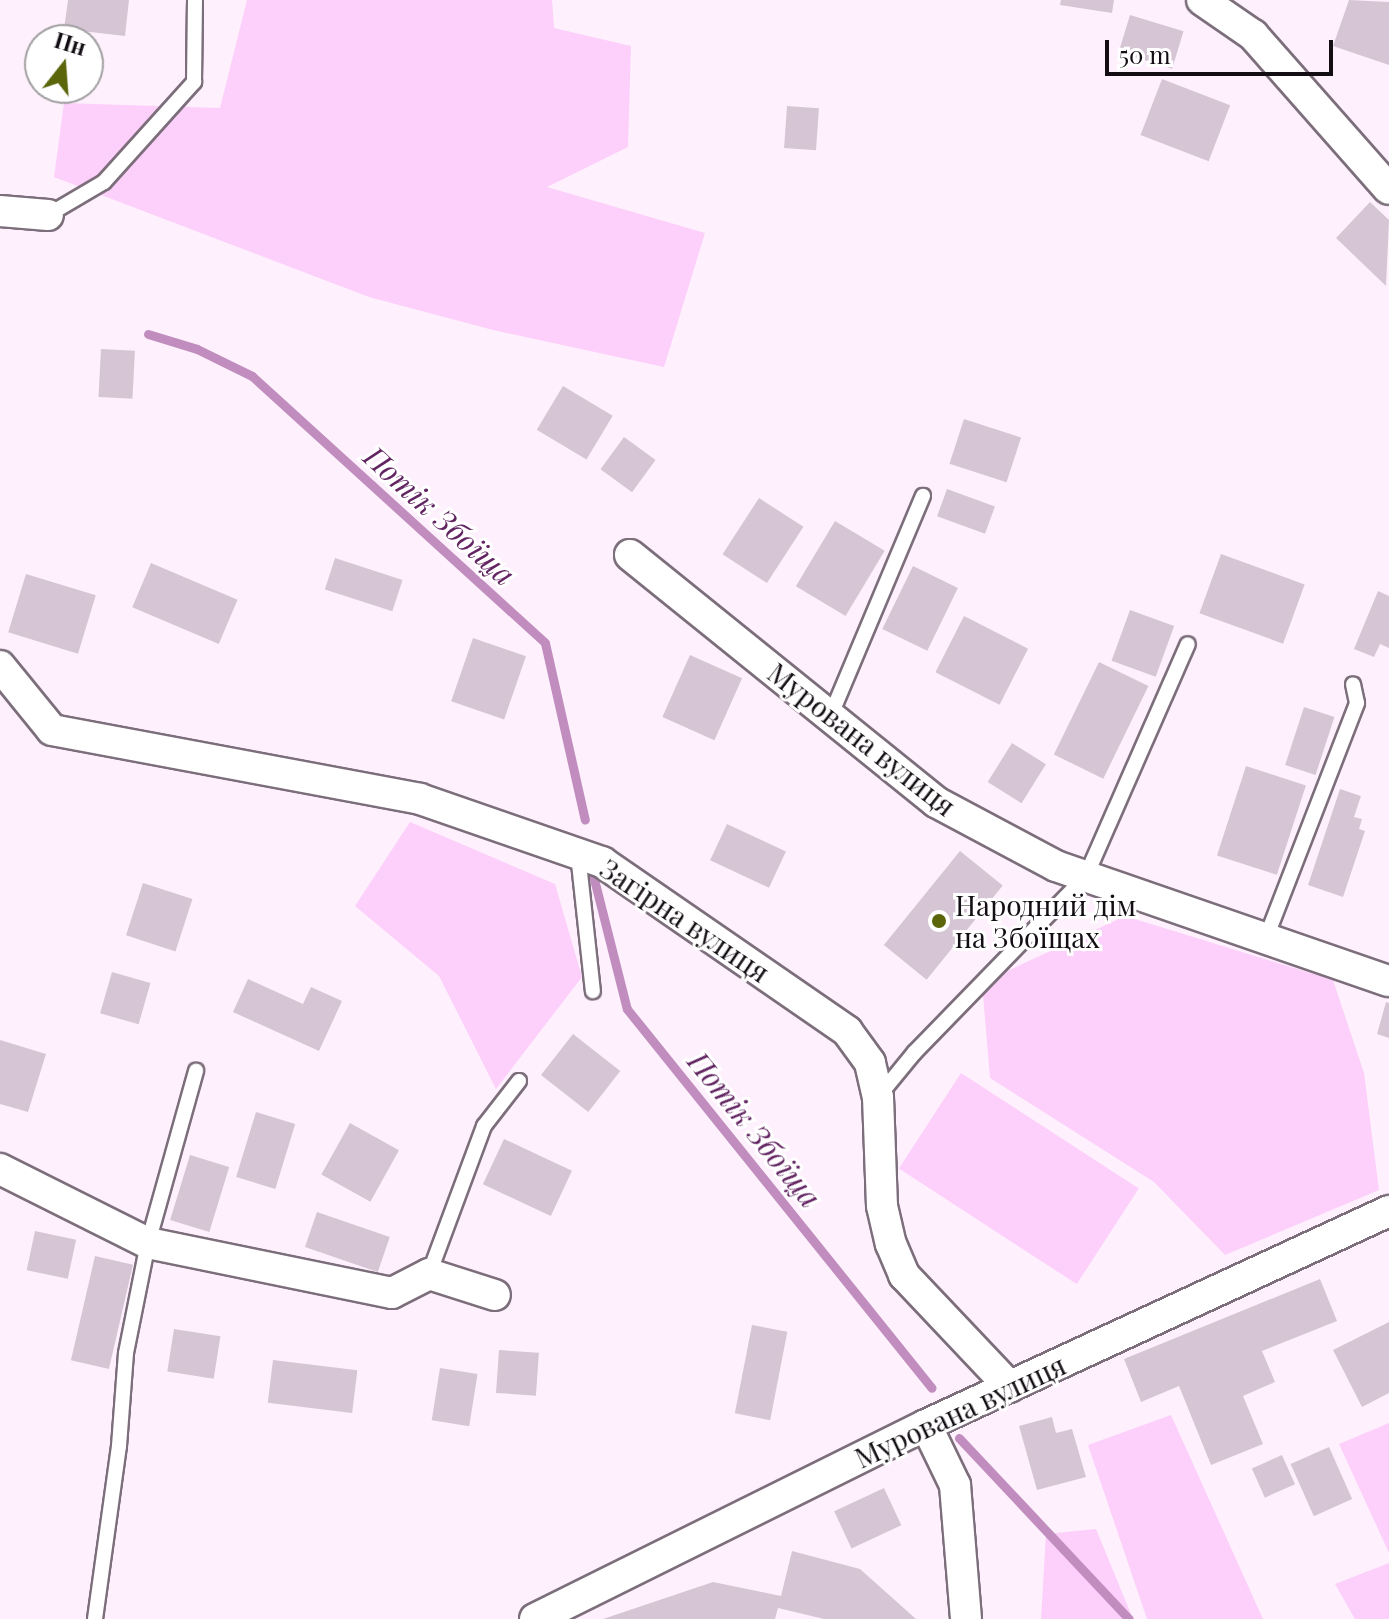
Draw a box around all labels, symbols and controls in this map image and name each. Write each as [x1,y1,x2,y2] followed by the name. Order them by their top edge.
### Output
[24,24,104,104] north arrow
[51,24,90,62] text: Пн
[1109,24,1337,74] scale bar
[1119,38,1171,70] text: 50 m
[357,438,523,592] water label: Потік Збоїща
[762,655,962,823] street label: Мурована вулиця
[594,851,776,989] street label: Загірна вулиця
[955,888,1136,954] place label: Народний дім на Збоїщах
[930,912,948,930] marker: Народний дім на Збоїщах
[681,1044,829,1214] water label: Потік Збоїща
[849,1347,1071,1475] street label: Мурована вулиця

